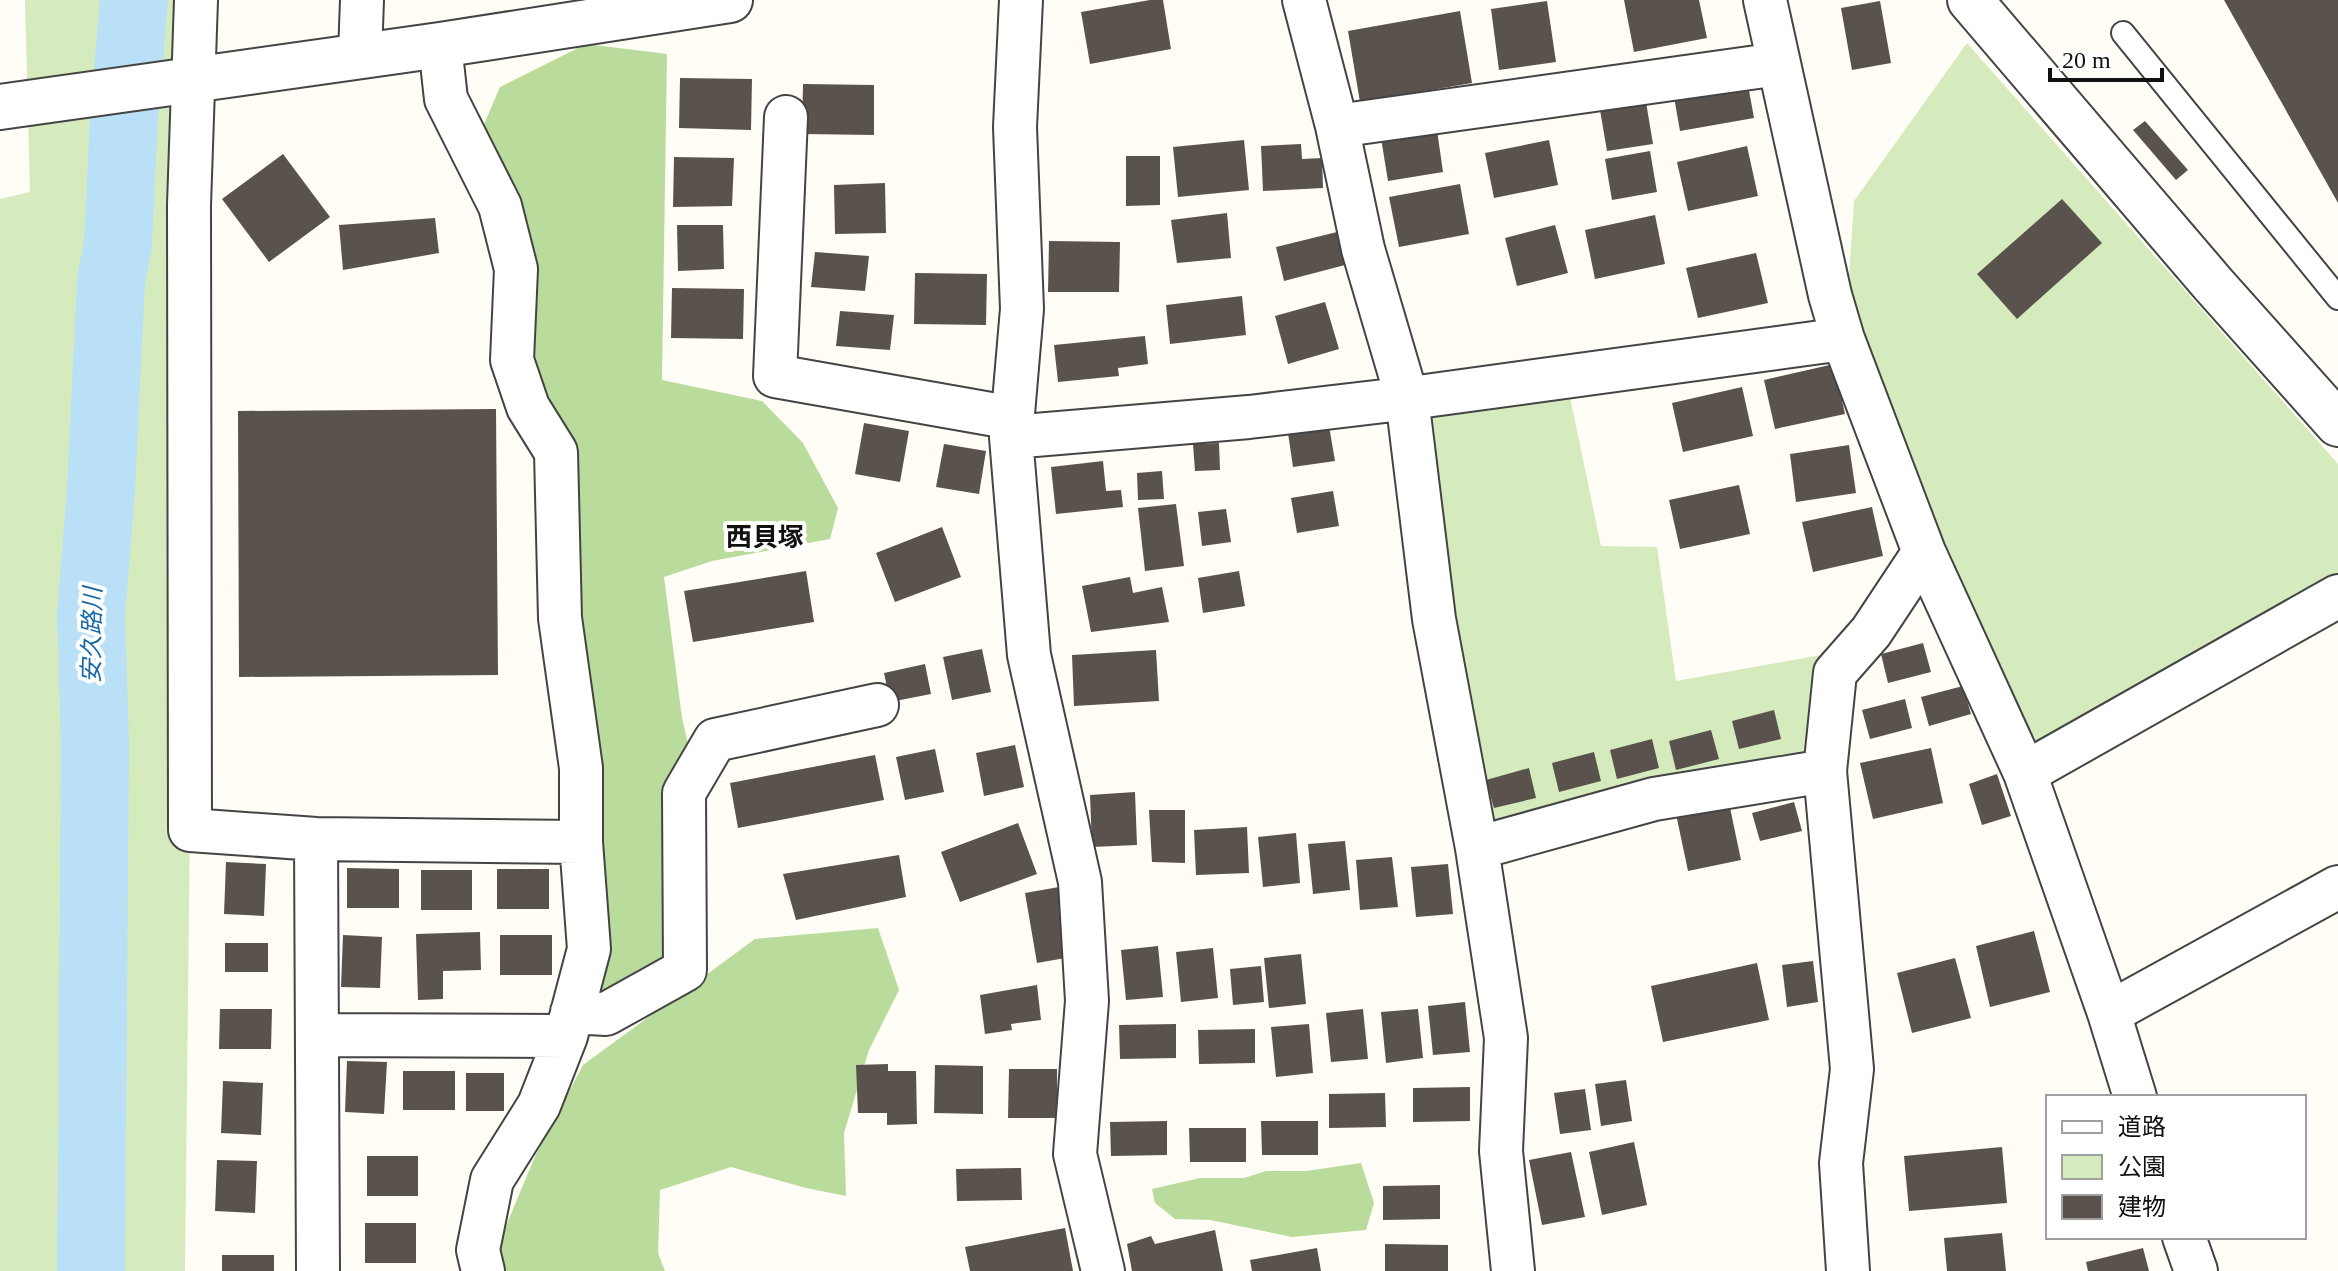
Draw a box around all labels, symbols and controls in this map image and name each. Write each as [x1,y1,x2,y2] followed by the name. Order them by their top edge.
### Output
[2050,32,2162,82] scale bar
[2062,47,2111,73] text: 20 m
[726,523,804,552] district label: 西貝塚
[78,584,106,683] water label: 安久路川
[2046,1095,2306,1239] legend
[2118,1114,2166,1140] text: 道路
[2118,1154,2166,1180] text: 公園
[2118,1194,2166,1220] text: 建物

